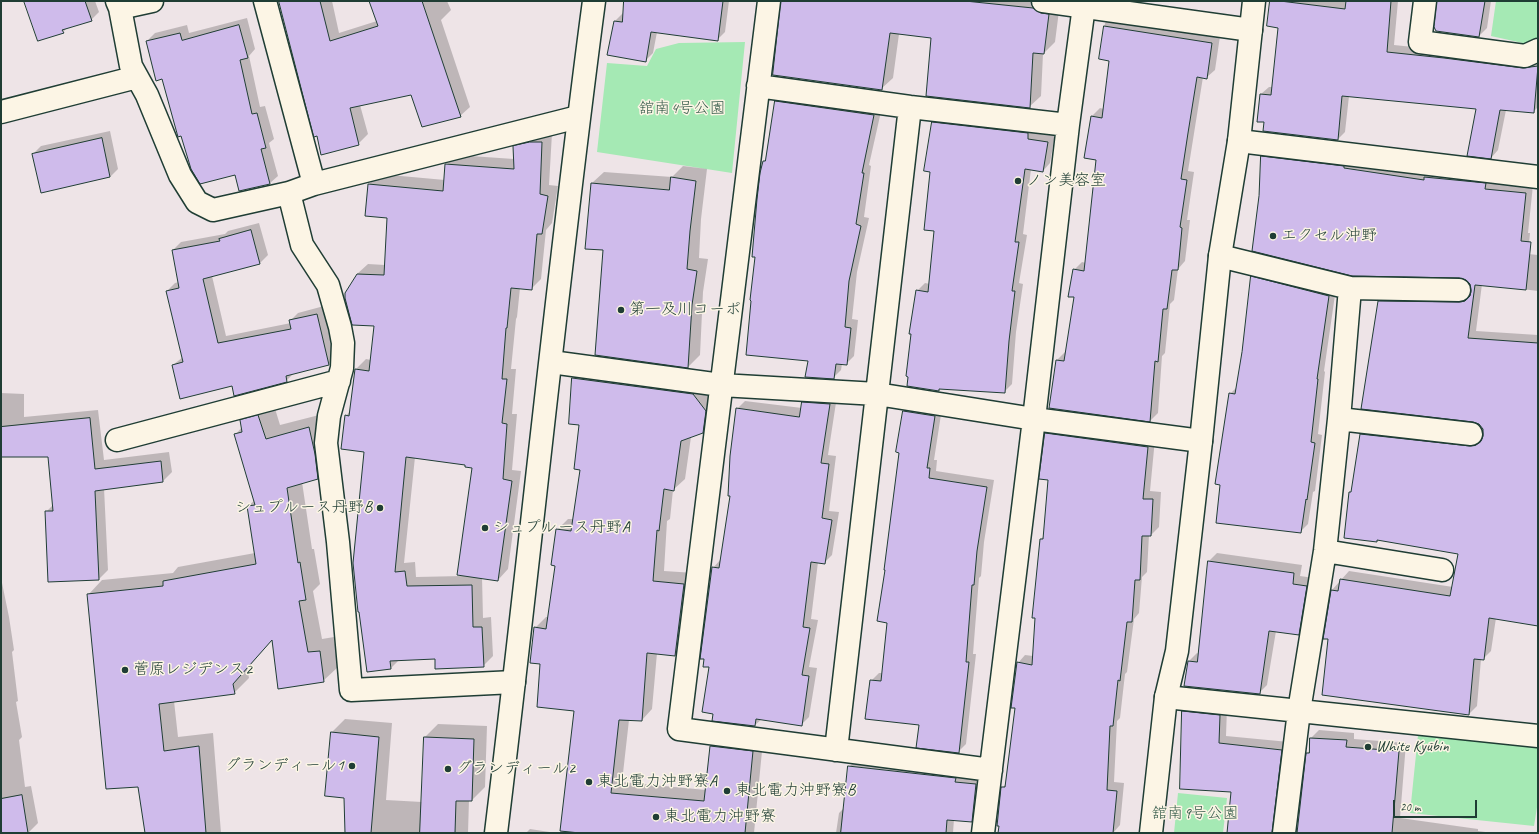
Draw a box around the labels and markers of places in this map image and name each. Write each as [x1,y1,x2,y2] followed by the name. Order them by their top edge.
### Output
[1026,171,1106,191] place label: ノン美容室
[1013,176,1023,186] marker: ノン美容室
[1281,226,1377,246] place label: エクセル沖野
[1268,231,1278,241] marker: エクセル沖野
[629,300,741,320] place label: 第一及川コーポ
[616,305,626,315] marker: 第一及川コーポ
[235,498,372,518] place label: シュプルース丹野B
[375,503,385,513] marker: シュプルース丹野B
[493,518,630,538] place label: シュプルース丹野A
[480,523,490,533] marker: シュプルース丹野A
[133,660,252,680] place label: 菅原レジデンス2
[120,665,130,675] marker: 菅原レジデンス2
[1376,737,1449,757] place label: White Kyūbin
[1363,742,1373,752] marker: White Kyūbin
[225,756,344,776] place label: グランディール1
[456,759,575,779] place label: グランディール2
[347,761,357,771] marker: グランディール1
[443,764,453,774] marker: グランディール2
[597,772,717,792] place label: 東北電力沖野寮A
[584,777,594,787] marker: 東北電力沖野寮A
[735,781,855,801] place label: 東北電力沖野寮B
[722,786,732,796] marker: 東北電力沖野寮B
[664,807,776,827] place label: 東北電力沖野寮
[651,812,661,822] marker: 東北電力沖野寮

